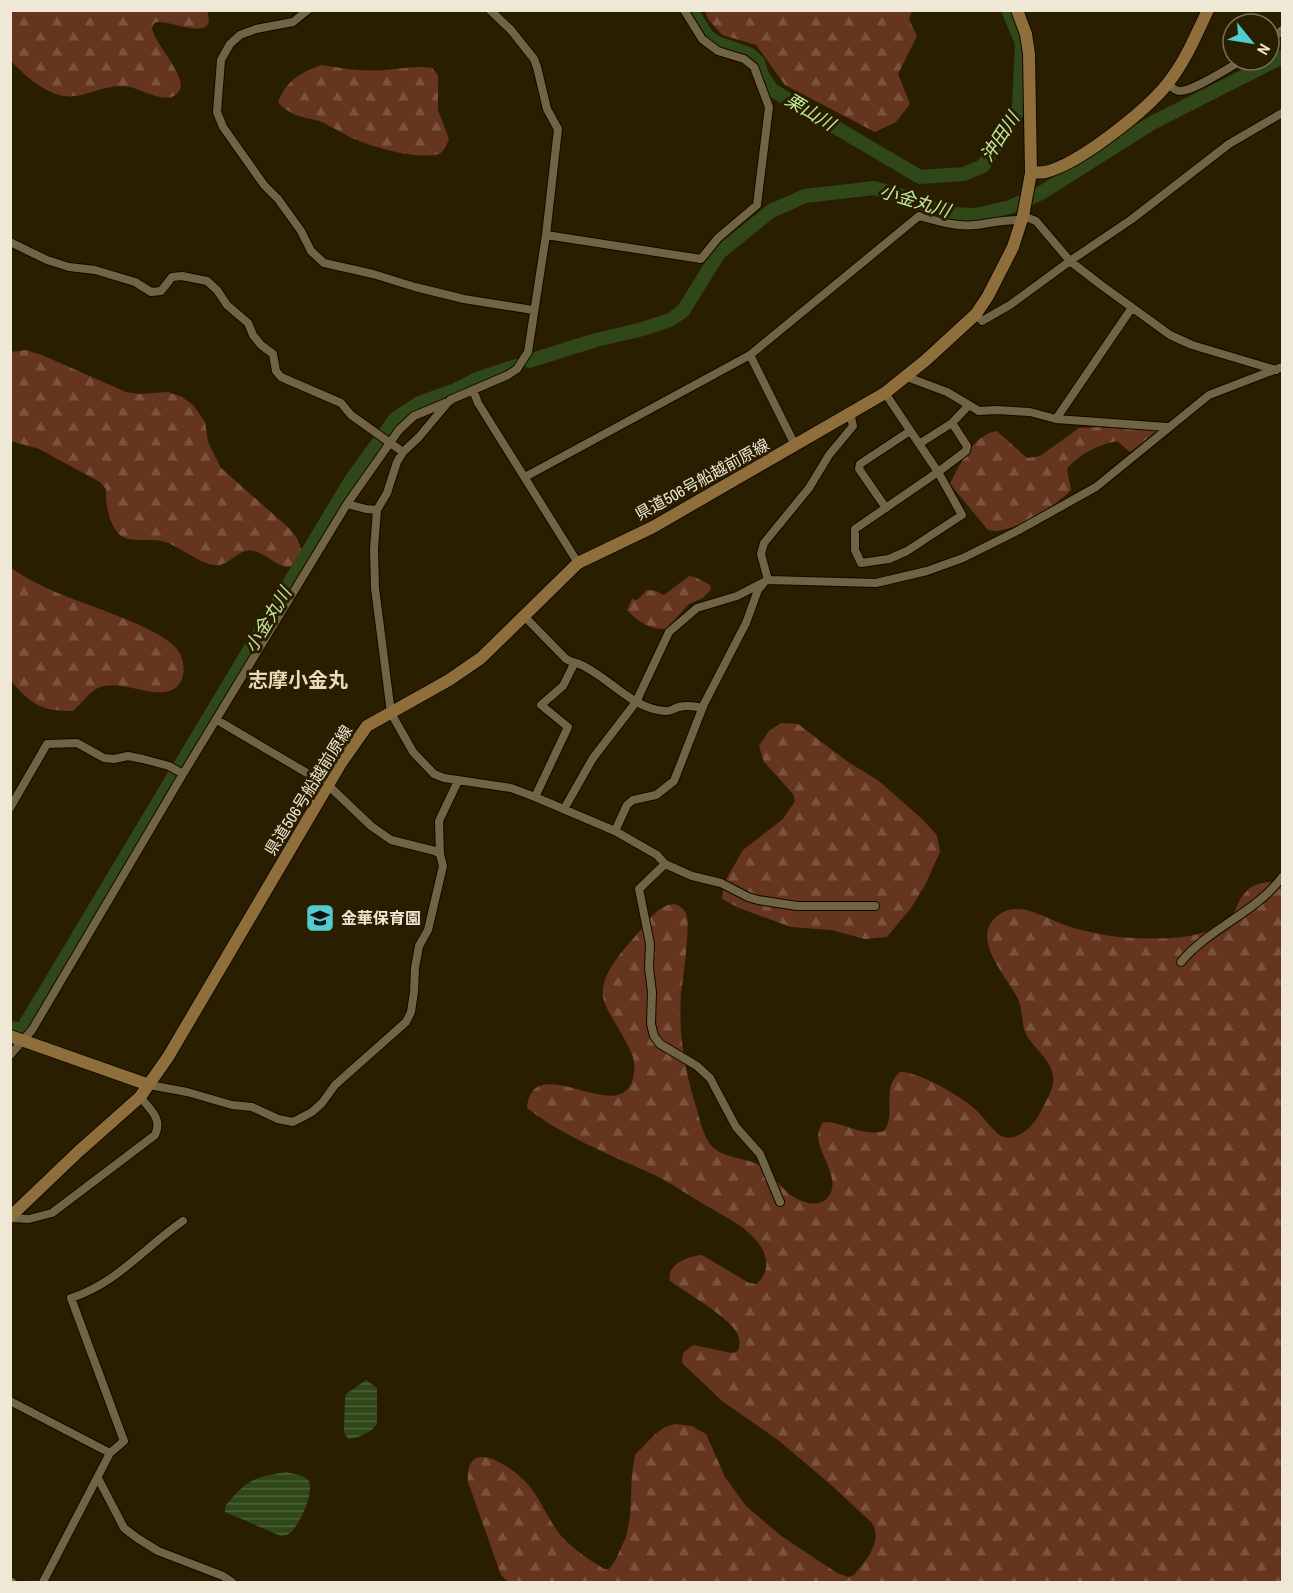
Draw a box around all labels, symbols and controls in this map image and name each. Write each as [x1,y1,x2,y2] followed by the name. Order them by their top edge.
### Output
[1221,12,1281,72] north arrow
[1252,40,1276,59] text: N
[781,87,842,137] water label: 栗山川
[974,106,1026,166] water label: 沖田川
[877,178,955,224] water label: 小金丸川
[631,433,773,525] street label: 県道506号船越前原線
[238,581,298,657] water label: 小金丸川
[248,666,348,693] district label: 志摩小金丸
[259,721,357,859] street label: 県道506号船越前原線
[304,902,336,934] school or university icon: 金華保育園
[341,907,421,929] place label: 金華保育園

